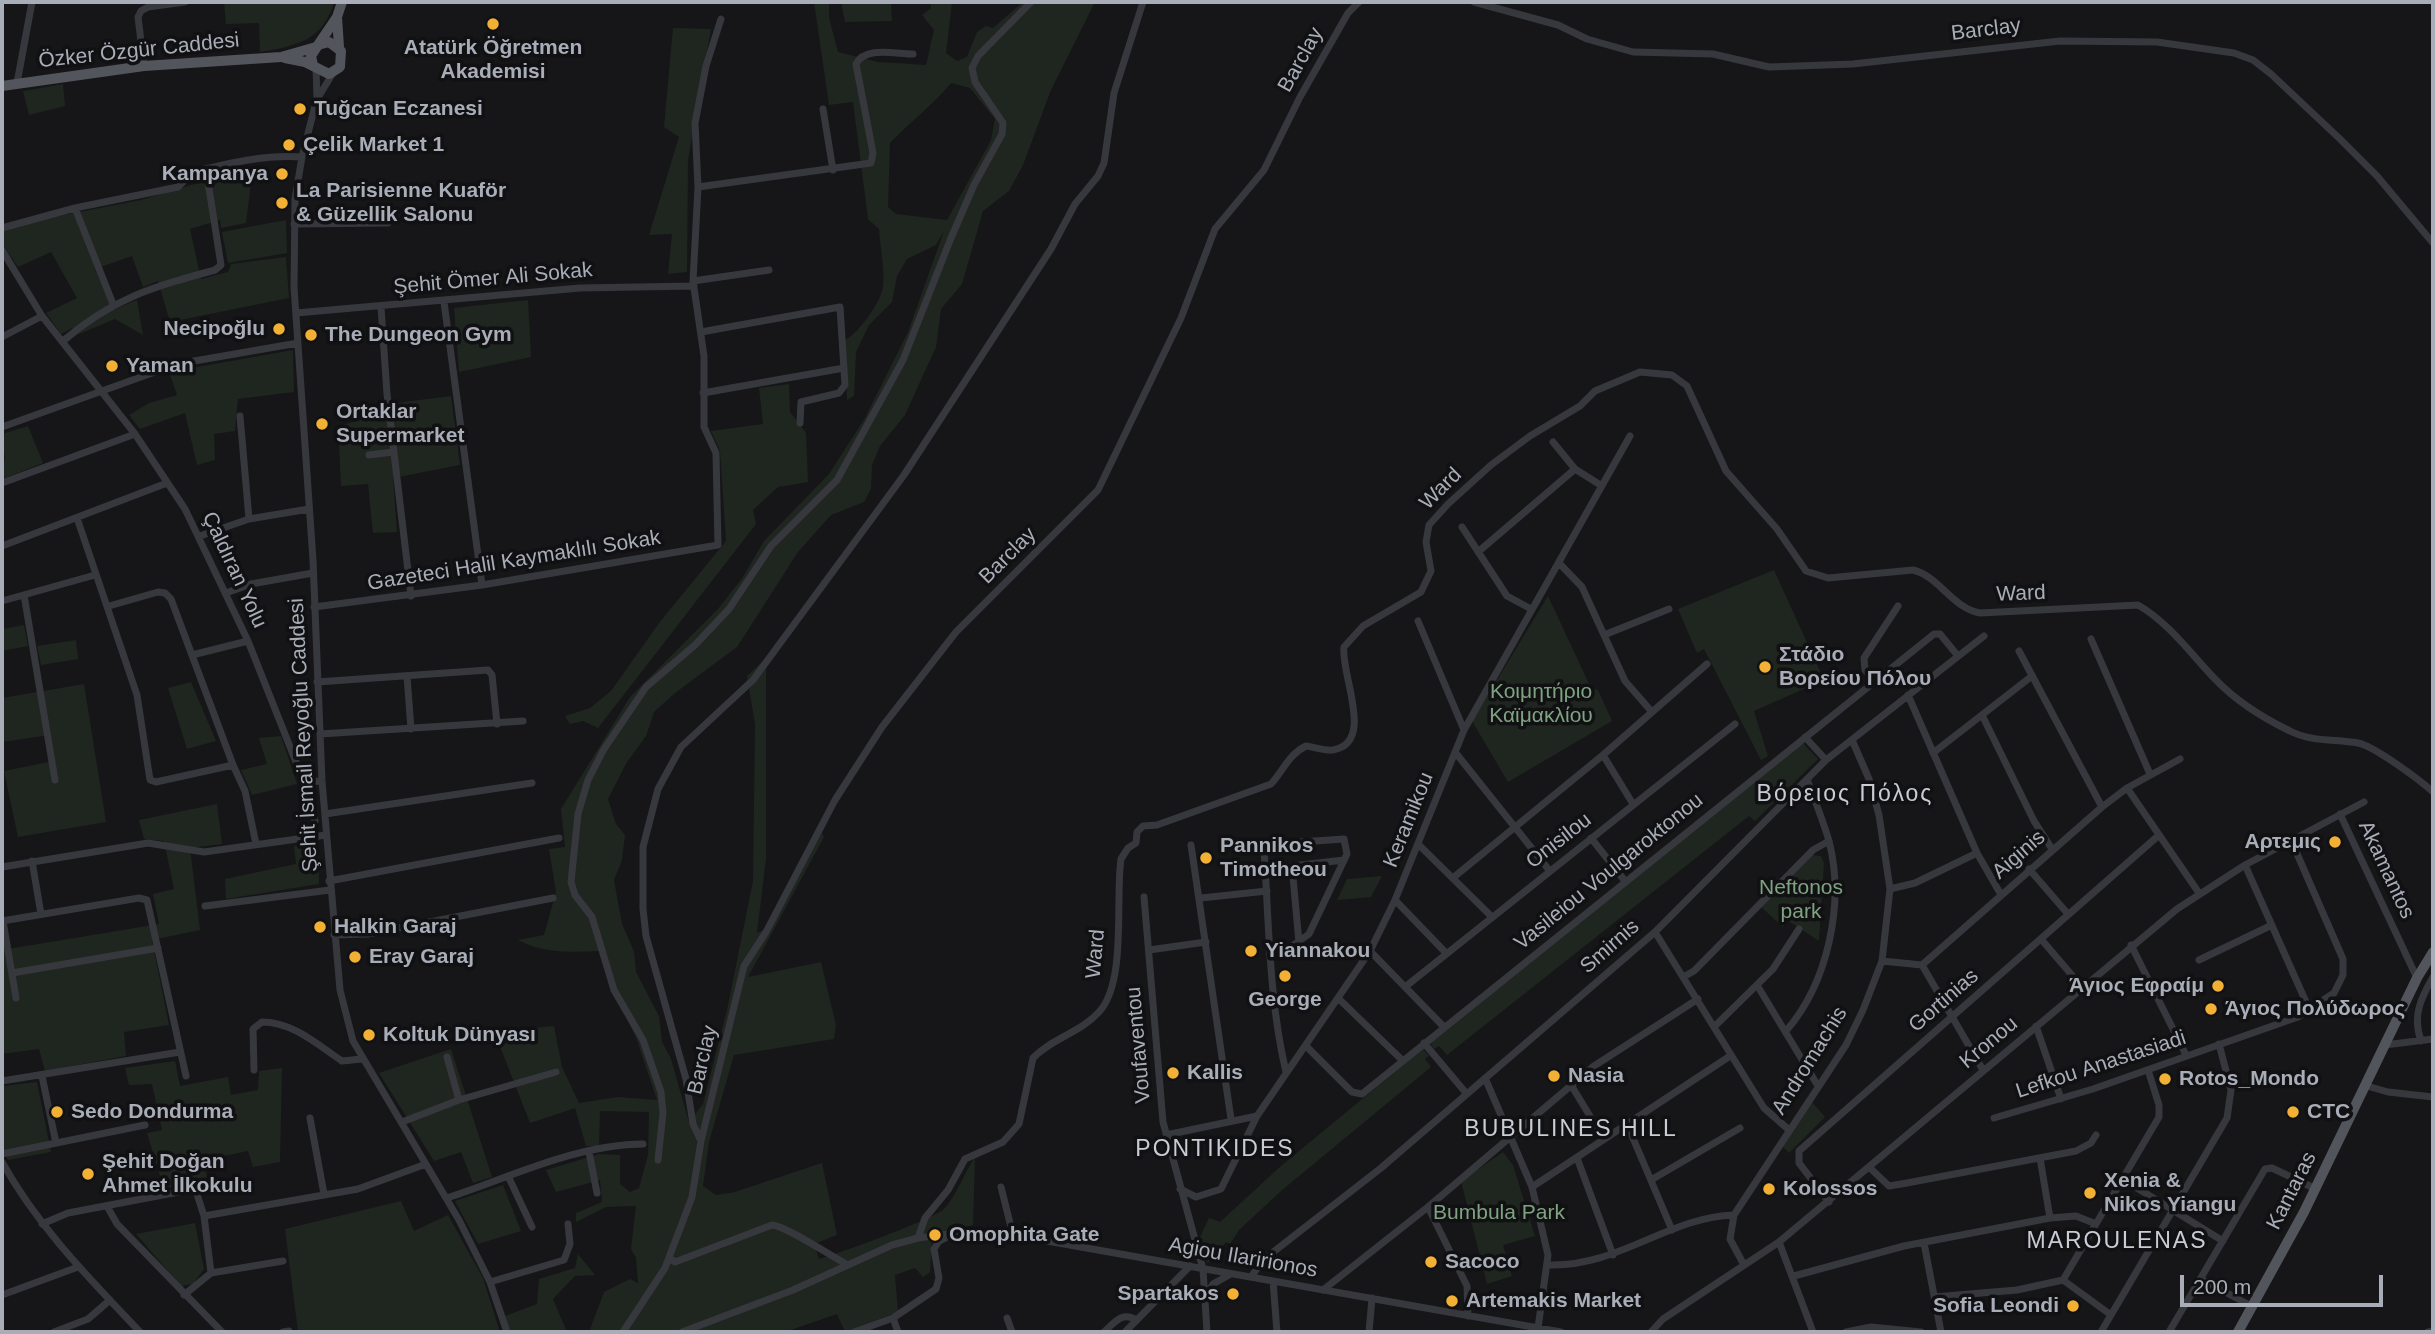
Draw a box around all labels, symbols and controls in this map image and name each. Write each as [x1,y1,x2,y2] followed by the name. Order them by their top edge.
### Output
[1950,13,2022,47] street label: Barclay
[485,16,501,32] marker: Atatürk Öğretmen Akademisi
[1273,23,1329,97] street label: Barclay
[37,28,241,74] street label: Özker Özgür Caddesi
[404,35,582,85] place label: Atatürk Öğretmen Akademisi
[314,96,483,122] place label: Tuğcan Eczanesi
[292,101,308,117] marker: Tuğcan Eczanesi
[303,132,444,158] place label: Çelik Market 1
[281,137,297,153] marker: Çelik Market 1
[162,161,268,187] place label: Kampanya
[274,166,290,182] marker: Kampanya
[296,178,506,228] place label: La Parisienne Kuaför & Güzellik Salonu
[274,195,290,211] marker: La Parisienne Kuaför & Güzellik Salonu
[392,258,594,300] street label: Şehit Ömer Ali Sokak
[163,316,265,342] place label: Necipoğlu
[271,321,287,337] marker: Necipoğlu
[325,322,512,348] place label: The Dungeon Gym
[303,327,319,343] marker: The Dungeon Gym
[126,353,194,379] place label: Yaman
[104,358,120,374] marker: Yaman
[336,399,464,449] place label: Ortaklar Supermarket
[314,416,330,432] marker: Ortaklar Supermarket
[1415,463,1467,515] street label: Ward
[196,508,272,632] street label: Çaldıran Yolu
[974,522,1042,590] street label: Barclay
[366,525,662,597] street label: Gazeteci Halil Kaymaklılı Sokak
[1996,581,2046,607] street label: Ward
[284,597,324,873] street label: Şehit İsmail Reyoğlu Caddesi
[1779,642,1931,692] place label: Στάδιο Βορείου Πόλου
[1757,659,1773,675] marker: Στάδιο Βορείου Πόλου
[1489,679,1593,729] park label: Κοιμητήριο Καϊμακλίου
[1379,769,1439,871] street label: Keramikou
[1758,781,1932,809] district label: Βόρειος Πόλος
[1510,788,1708,956] street label: Vasileiou Voulgaroktonou
[1521,808,1597,874] street label: Onisilou
[2352,817,2420,923] street label: Akamantos
[1987,825,2051,885] street label: Aiginis
[2244,829,2321,855] place label: Αρτεμις
[1220,833,1327,883] place label: Pannikos Timotheou
[2327,834,2343,850] marker: Αρτεμις
[1198,850,1214,866] marker: Pannikos Timotheou
[1759,875,1843,925] park label: Neftonos park
[334,914,457,940] place label: Halkin Garaj
[1575,915,1645,979] street label: Smirnis
[312,919,328,935] marker: Halkin Garaj
[1081,928,1111,980] street label: Ward
[1265,938,1370,964] place label: Yiannakou
[1243,943,1259,959] marker: Yiannakou
[369,944,474,970] place label: Eray Garaj
[347,949,363,965] marker: Eray Garaj
[1904,964,1984,1038] street label: Gortinias
[1277,968,1293,984] marker: George
[2069,973,2204,999] place label: Άγιος Εφραίμ
[2210,978,2226,994] marker: Άγιος Εφραίμ
[1121,986,1157,1104] street label: Voufaventou
[1248,987,1322,1013] place label: George
[2225,996,2405,1022] place label: Άγιος Πολύδωρος
[2203,1001,2219,1017] marker: Άγιος Πολύδωρος
[1767,1002,1853,1120] street label: Andromachis
[1955,1012,2023,1074] street label: Kronou
[383,1022,536,1048] place label: Koltuk Dünyası
[683,1023,723,1097] street label: Barclay
[2013,1026,2189,1104] street label: Lefkou Anastasiadi
[361,1027,377,1043] marker: Koltuk Dünyası
[1187,1060,1243,1086] place label: Kallis
[1568,1063,1624,1089] place label: Nasia
[1165,1065,1181,1081] marker: Kallis
[2179,1066,2319,1092] place label: Rotos_Mondo
[1546,1068,1562,1084] marker: Nasia
[2157,1071,2173,1087] marker: Rotos_Mondo
[71,1099,233,1125] place label: Sedo Dondurma
[2307,1099,2350,1125] place label: CTC
[49,1104,65,1120] marker: Sedo Dondurma
[2285,1104,2301,1120] marker: CTC
[1466,1116,1676,1144] district label: BUBULINES HILL
[1137,1136,1293,1164] district label: PONTIKIDES
[2262,1148,2322,1234] street label: Kantaras
[102,1149,253,1199] place label: Şehit Doğan Ahmet İlkokulu
[80,1166,96,1182] marker: Şehit Doğan Ahmet İlkokulu
[2104,1168,2236,1218] place label: Xenia & Nikos Yiangu
[1783,1176,1878,1202] place label: Kolossos
[1761,1181,1777,1197] marker: Kolossos
[2082,1185,2098,1201] marker: Xenia & Nikos Yiangu
[1433,1200,1565,1226] park label: Bumbula Park
[949,1222,1100,1248] place label: Omophita Gate
[927,1227,943,1243] marker: Omophita Gate
[2028,1228,2206,1256] district label: MAROULENAS
[1167,1233,1319,1283] street label: Agiou Ilaririonos
[1445,1249,1520,1275] place label: Sacoco
[1423,1254,1439,1270] marker: Sacoco
[2183,1260,2386,1304] scale bar
[2193,1275,2251,1298] text: 200 m
[1117,1281,1219,1307] place label: Spartakos
[1225,1286,1241,1302] marker: Spartakos
[1466,1288,1641,1314] place label: Artemakis Market
[1444,1293,1460,1309] marker: Artemakis Market
[1933,1293,2059,1319] place label: Sofia Leondi
[2065,1298,2081,1314] marker: Sofia Leondi

